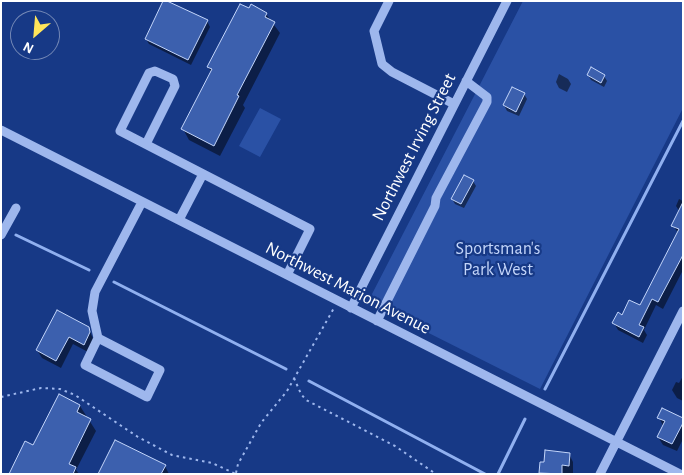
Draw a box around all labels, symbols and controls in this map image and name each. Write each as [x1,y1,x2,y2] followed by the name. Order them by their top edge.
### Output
[10,10,60,60] north arrow
[21,39,36,56] text: N
[367,70,461,224] street label: Northwest Irving Street
[262,237,434,339] street label: Northwest Marion Avenue
[456,238,540,280] park label: Sportsman's Park West

